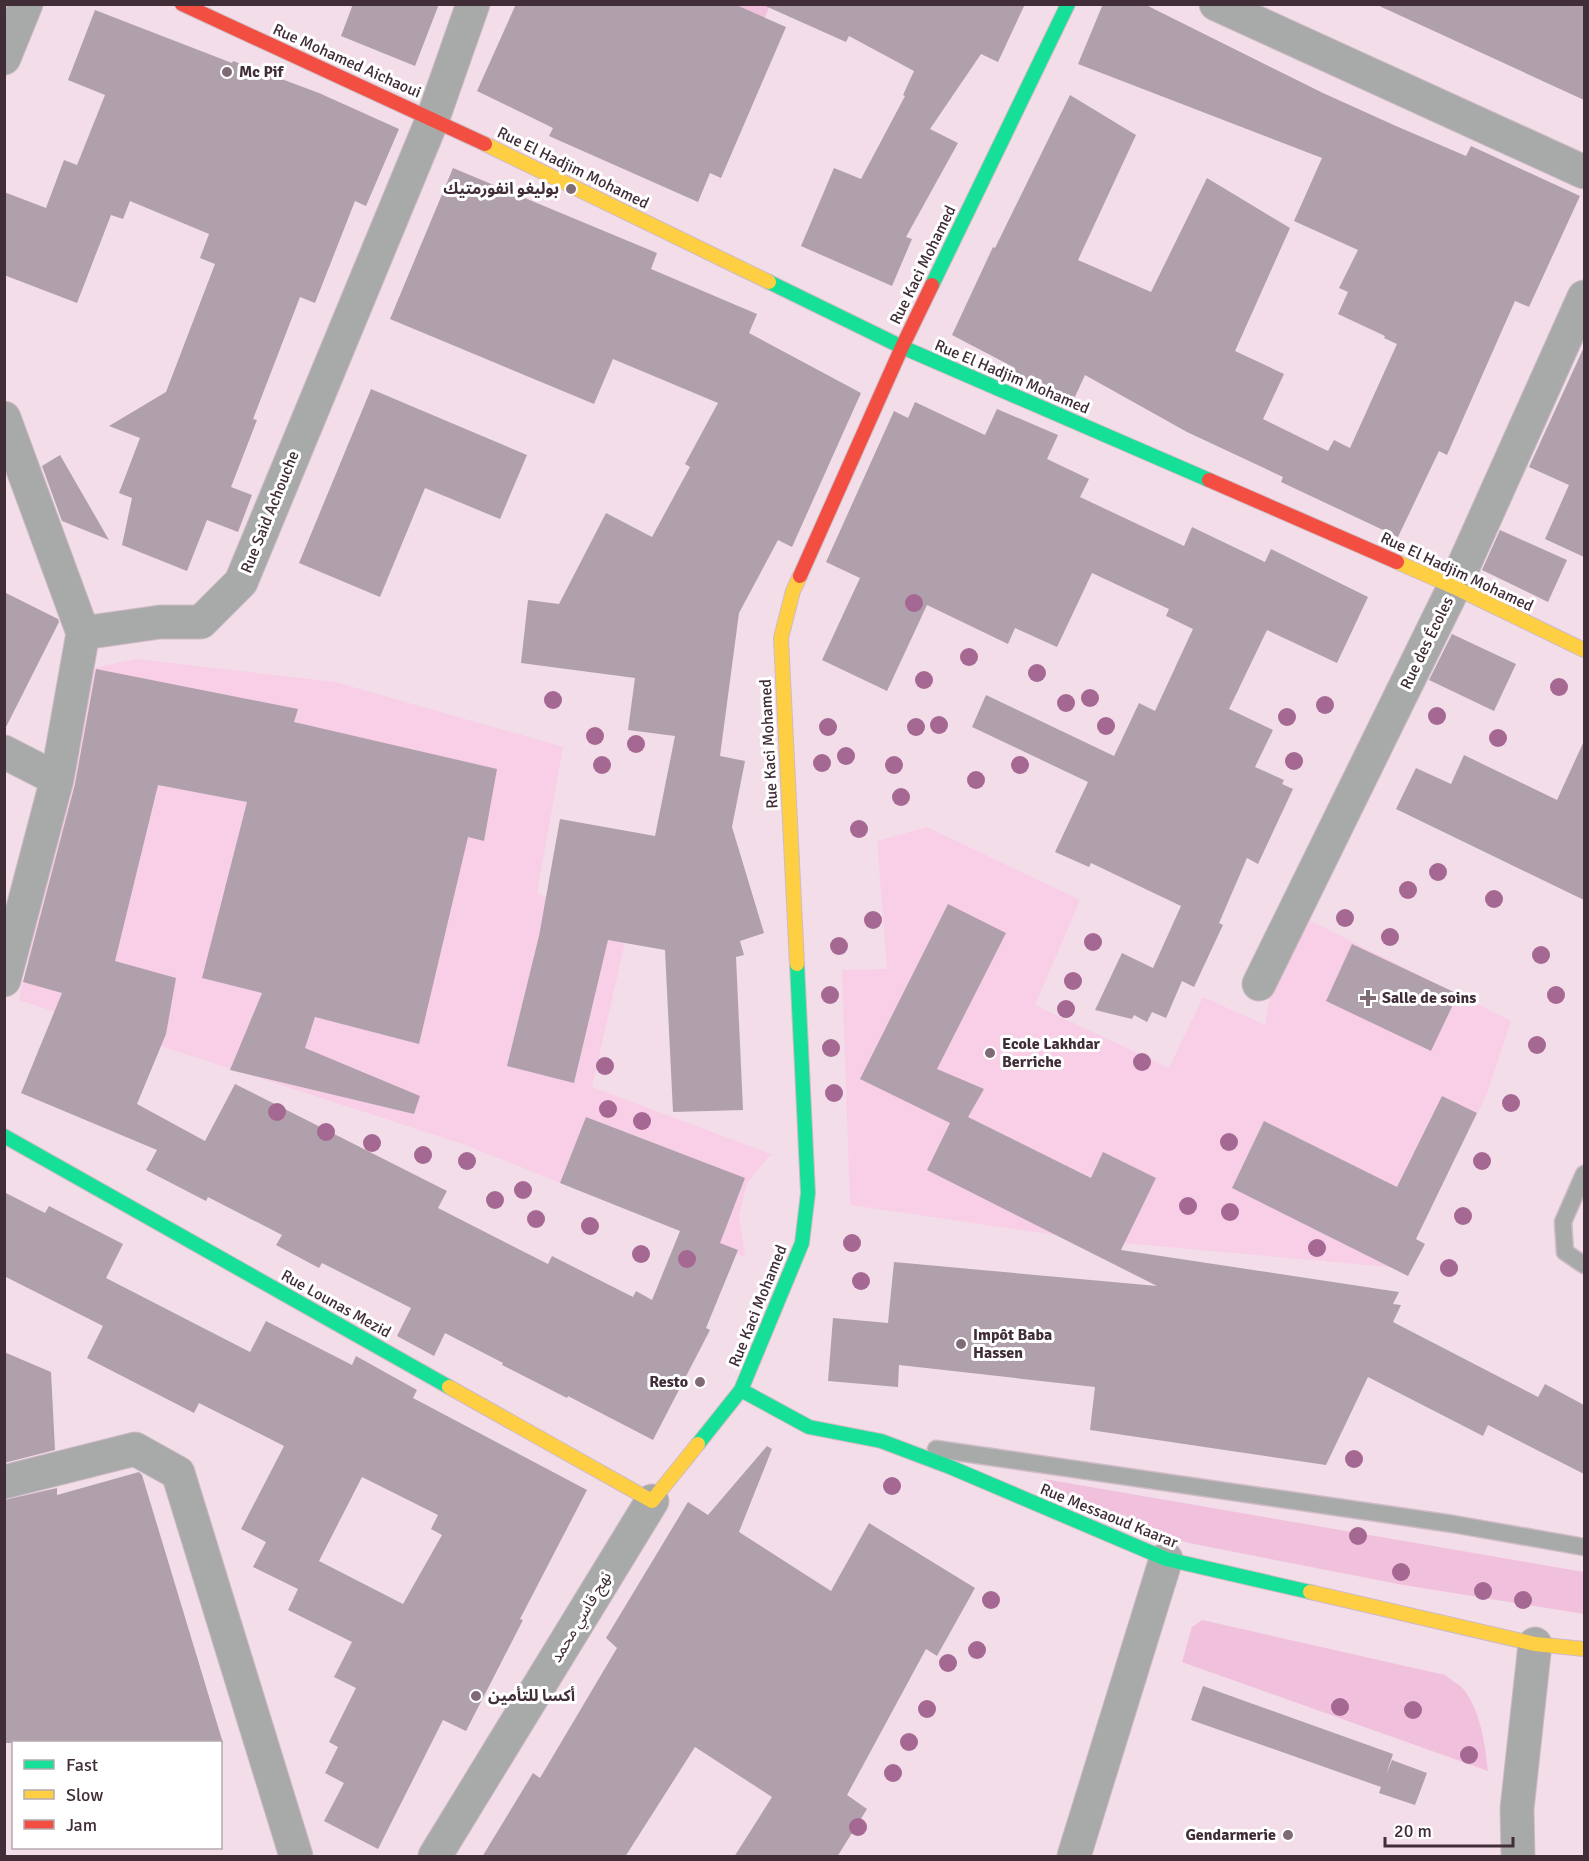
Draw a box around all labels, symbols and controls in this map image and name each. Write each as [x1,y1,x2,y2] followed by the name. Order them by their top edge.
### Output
[270,19,424,103] street label: Rue Mohamed Aichaoui
[239,62,285,82] place label: Mc Pif
[220,65,234,79] marker: Mc Pif
[494,123,652,213] street label: Rue El Hadjim Mohamed
[443,179,559,199] place label: بوليغو انفورمتيك
[564,182,578,196] marker: بوليغو انفورمتيك
[886,202,960,328] street label: Rue Kaci Mohamed
[932,335,1092,419] street label: Rue El Hadjim Mohamed
[236,448,304,576] street label: Rue Said Achouche
[1377,528,1537,616] street label: Rue El Hadjim Mohamed
[1396,593,1458,693] street label: Rue des Écoles
[756,679,782,809] street label: Rue Kaci Mohamed
[1382,988,1476,1008] place label: Salle de soins
[1359,989,1377,1007] marker: Salle de soins
[1002,1034,1101,1072] place label: Ecole Lakhdar Berriche
[983,1046,997,1060] marker: Ecole Lakhdar Berriche
[724,1242,792,1370] street label: Rue Kaci Mohamed
[277,1265,395,1343] street label: Rue Lounas Mezid
[973,1325,1052,1363] place label: Impôt Baba Hassen
[954,1337,968,1351] marker: Impôt Baba Hassen
[649,1372,688,1392] place label: Resto
[693,1375,707,1389] marker: Resto
[1037,1479,1181,1553] street label: Rue Messaoud Kaarar
[546,1568,618,1667] street label: نهج قاسي محمد
[488,1686,575,1706] place label: أكسا للتأمين
[469,1689,483,1703] marker: أكسا للتأمين
[12,1741,222,1849] legend
[66,1754,98,1776] text: Fast
[66,1784,103,1806] text: Slow
[1385,1810,1512,1848] scale bar
[66,1814,97,1836] text: Jam
[1394,1820,1432,1842] text: 20 m
[1185,1825,1276,1845] place label: Gendarmerie
[1281,1828,1295,1842] marker: Gendarmerie

